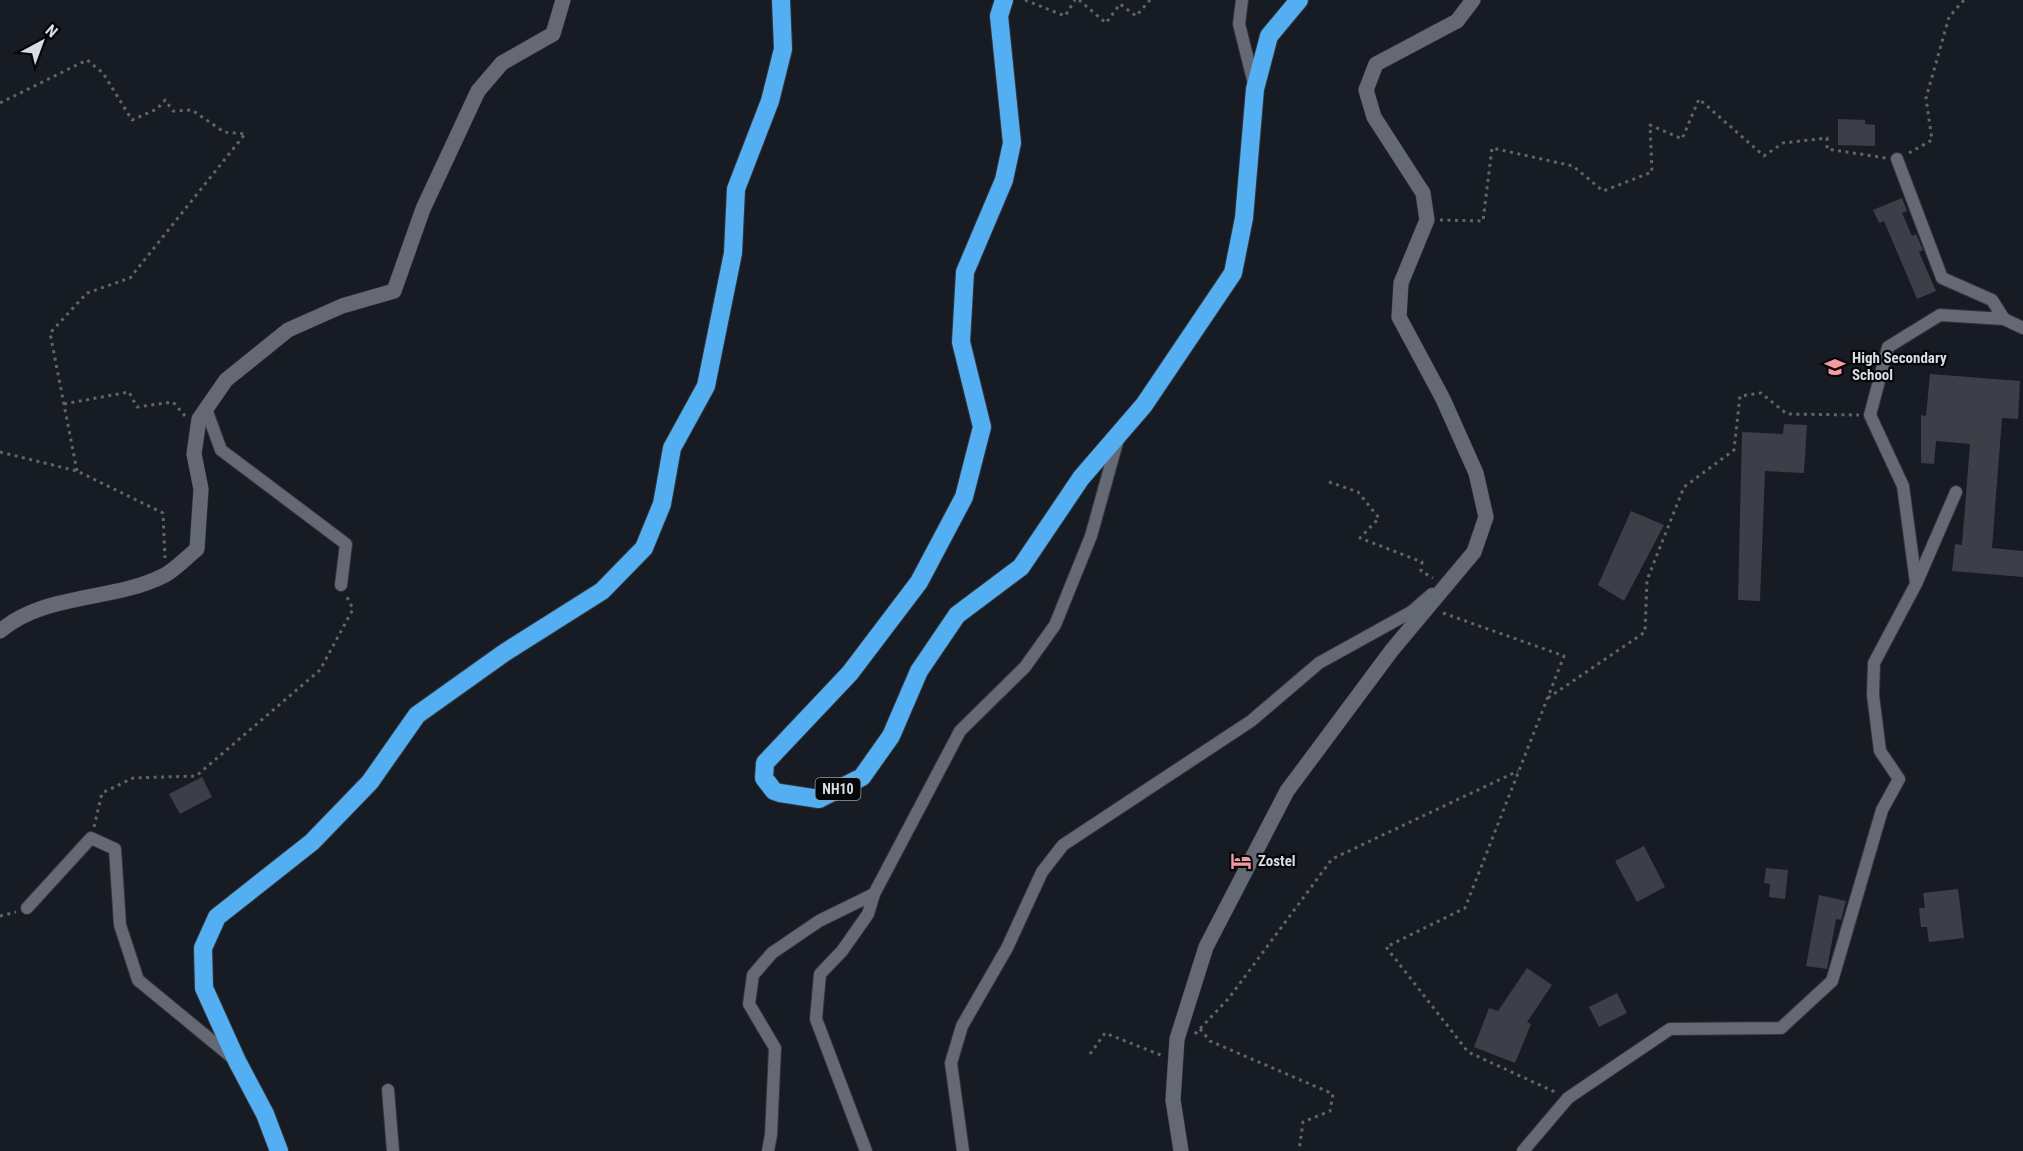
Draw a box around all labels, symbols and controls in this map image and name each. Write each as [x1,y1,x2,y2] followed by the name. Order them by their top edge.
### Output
[12,12,72,72] north arrow
[42,21,61,41] text: N
[1852,349,1947,384] place label: High Secondary School
[1823,355,1847,379] school or university icon: High Secondary School
[816,778,860,800] road number: NH10
[1229,849,1253,873] hotel icon: Zostel
[1258,852,1296,870] place label: Zostel

